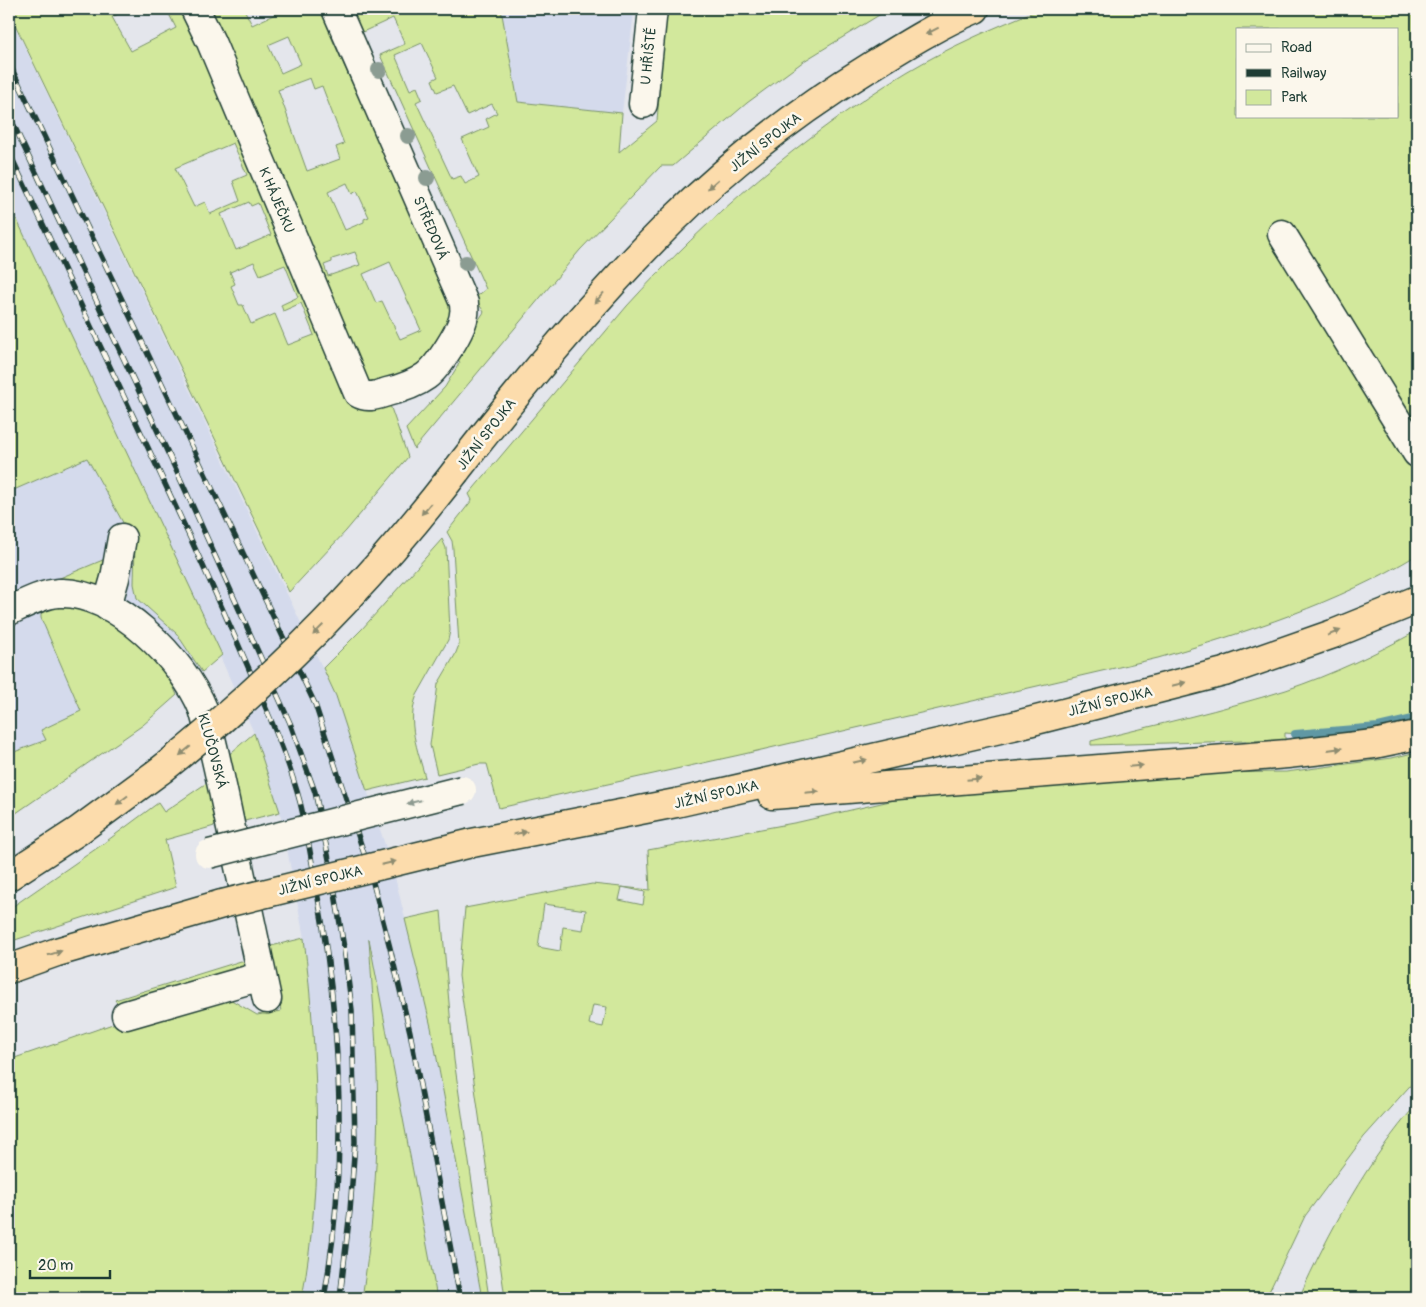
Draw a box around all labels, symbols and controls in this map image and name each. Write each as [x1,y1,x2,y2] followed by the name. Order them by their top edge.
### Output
[636,26,660,86] street label: U HŘIŠTĚ
[925,27,939,35] one-way arrow
[1236,28,1398,118] legend
[1281,38,1312,57] text: Road
[1281,64,1327,83] text: Railway
[1281,88,1308,107] text: Park
[726,108,804,176] street label: JIŽNÍ SPOJKA
[255,164,299,236] street label: K HÁJEČKU
[707,178,720,189] one-way arrow
[410,193,452,263] street label: STŘEDOVÁ
[593,292,604,305] one-way arrow
[452,395,520,473] street label: JIŽNÍ SPOJKA
[421,502,432,515] one-way arrow
[312,624,324,636] one-way arrow
[1327,629,1342,637] one-way arrow
[1172,680,1187,688] one-way arrow
[1066,682,1154,720] street label: JIŽNÍ SPOJKA
[194,711,232,791] street label: KLUČOVSKÁ
[1328,745,1344,753] one-way arrow
[178,746,191,757] one-way arrow
[852,757,867,765] one-way arrow
[1128,762,1144,770] one-way arrow
[966,775,982,783] one-way arrow
[672,776,760,812] street label: JIŽNÍ SPOJKA
[804,788,820,796] one-way arrow
[115,795,129,805] one-way arrow
[407,798,422,806] one-way arrow
[513,829,529,837] one-way arrow
[381,859,396,867] one-way arrow
[276,861,364,899] street label: JIŽNÍ SPOJKA
[48,948,63,956] one-way arrow
[30,1247,110,1279] scale bar
[38,1256,73,1275] text: 20 m

